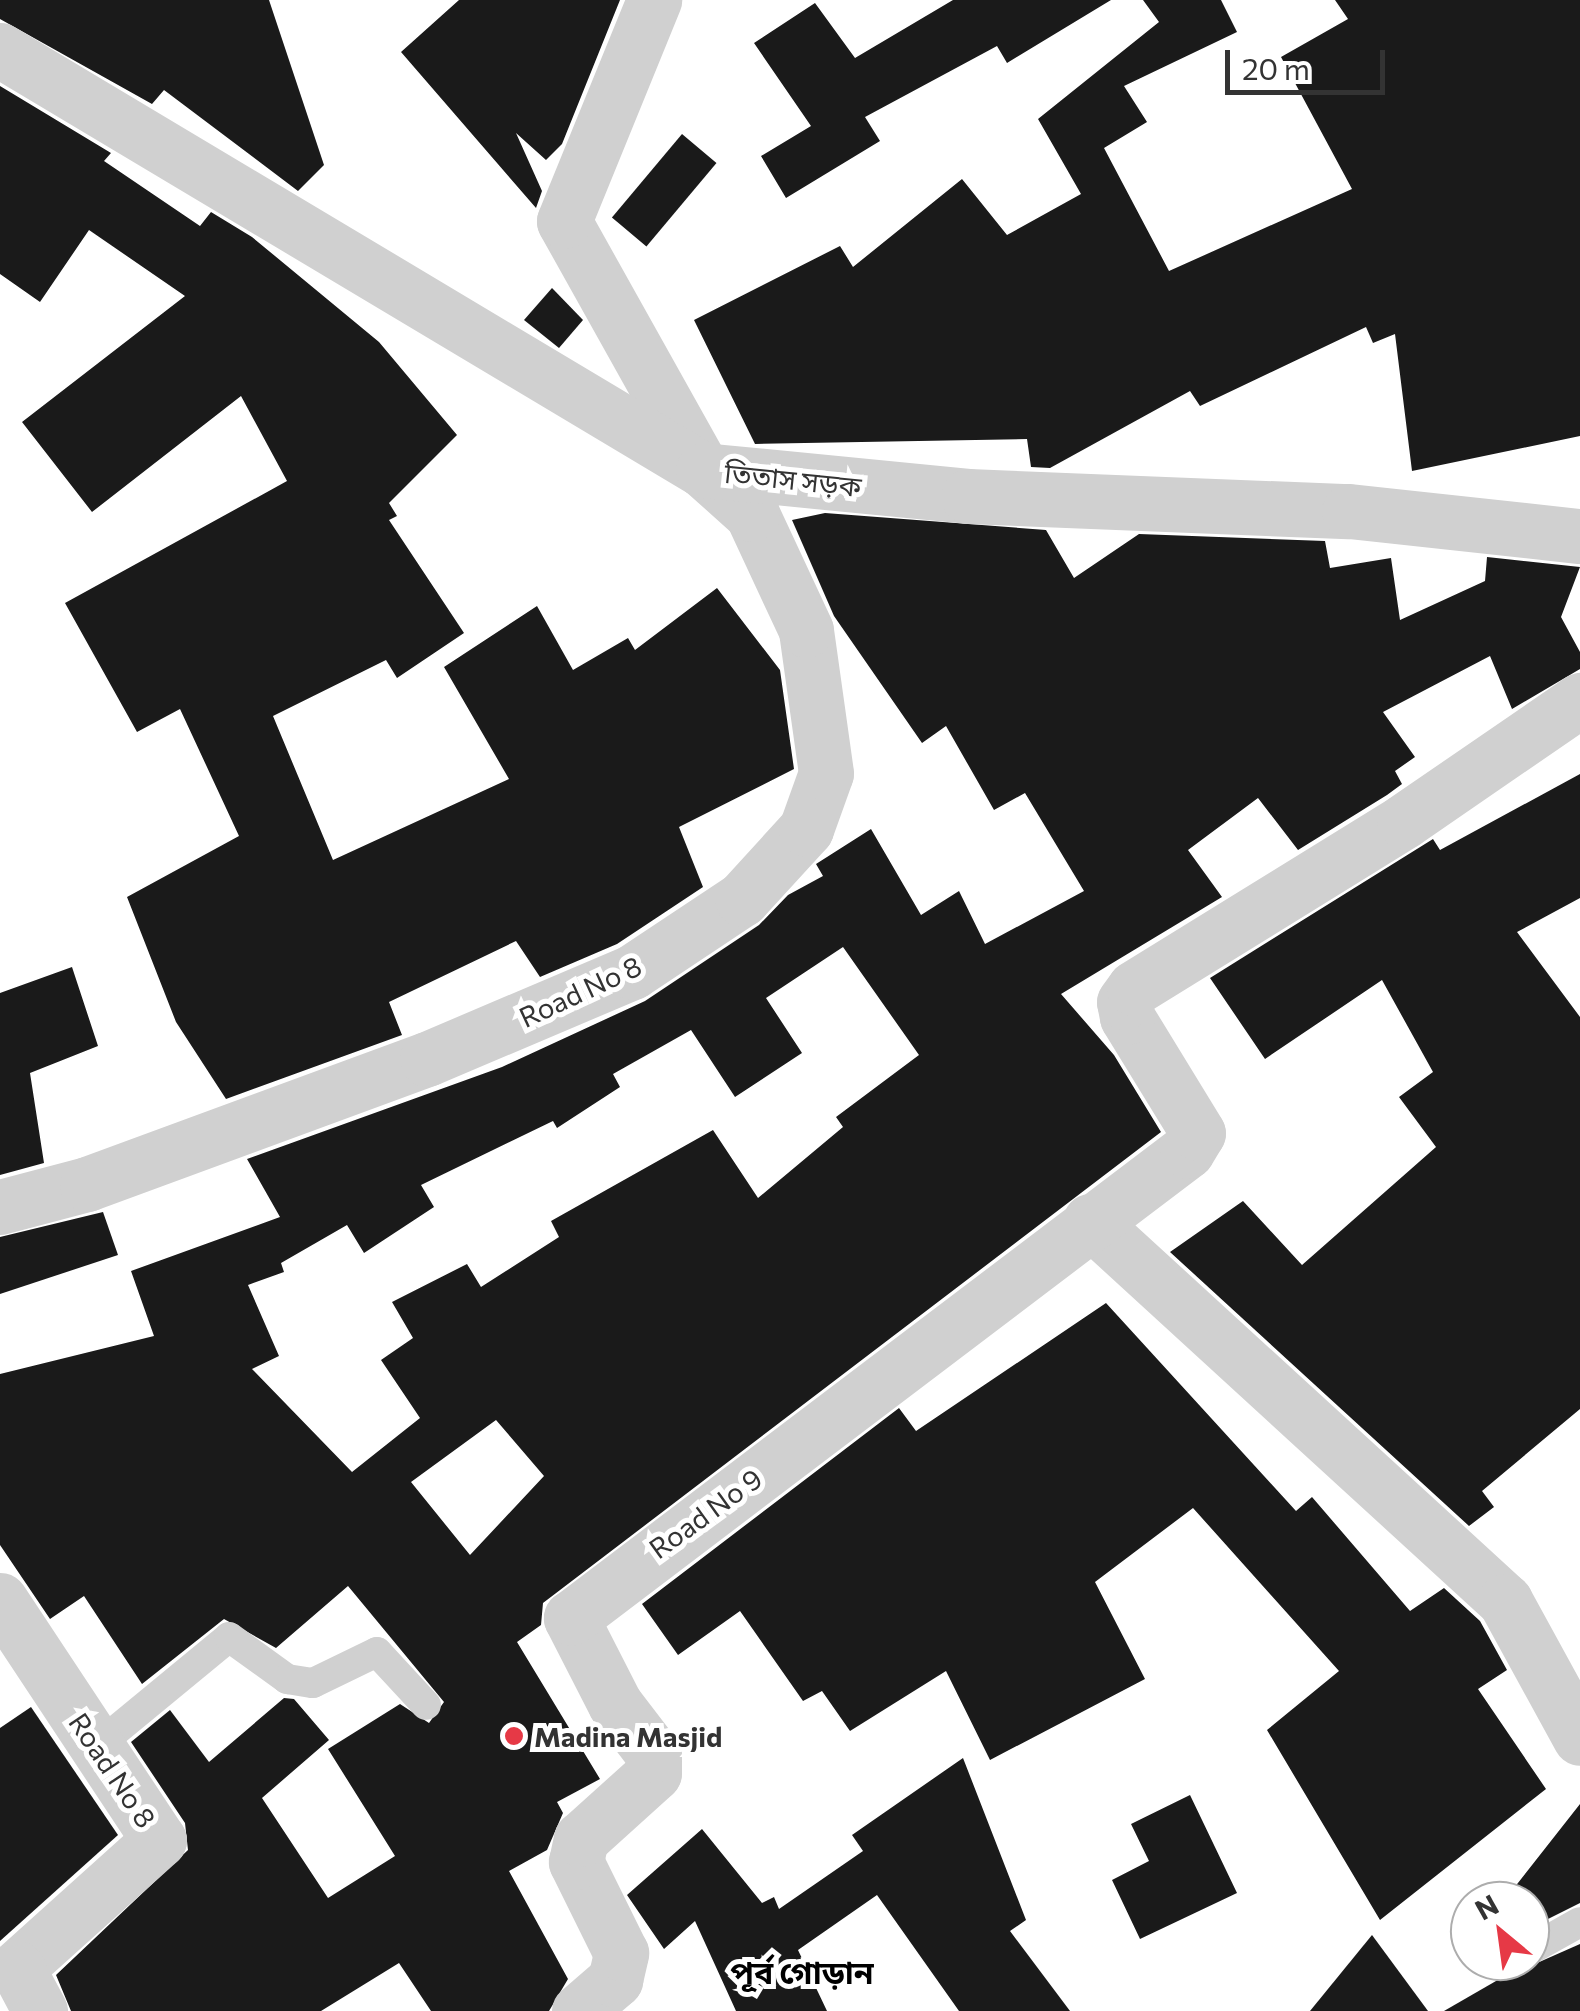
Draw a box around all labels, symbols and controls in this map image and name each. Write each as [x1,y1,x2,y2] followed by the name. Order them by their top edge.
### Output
[1230,30,1390,92] scale bar
[1242,49,1310,86] text: 20 m
[723,455,863,503] street label: তিতাস সড়ক
[514,948,646,1034] street label: Road No 8
[642,1461,768,1565] street label: Road No 9
[62,1706,164,1834] street label: Road No 8
[534,1719,722,1753] place label: Madina Masjid
[503,1725,525,1747] marker: Madina Masjid
[1450,1881,1550,1981] north arrow
[1469,1887,1504,1926] text: N
[730,1952,874,1990] district label: পূর্ব গোড়ান

